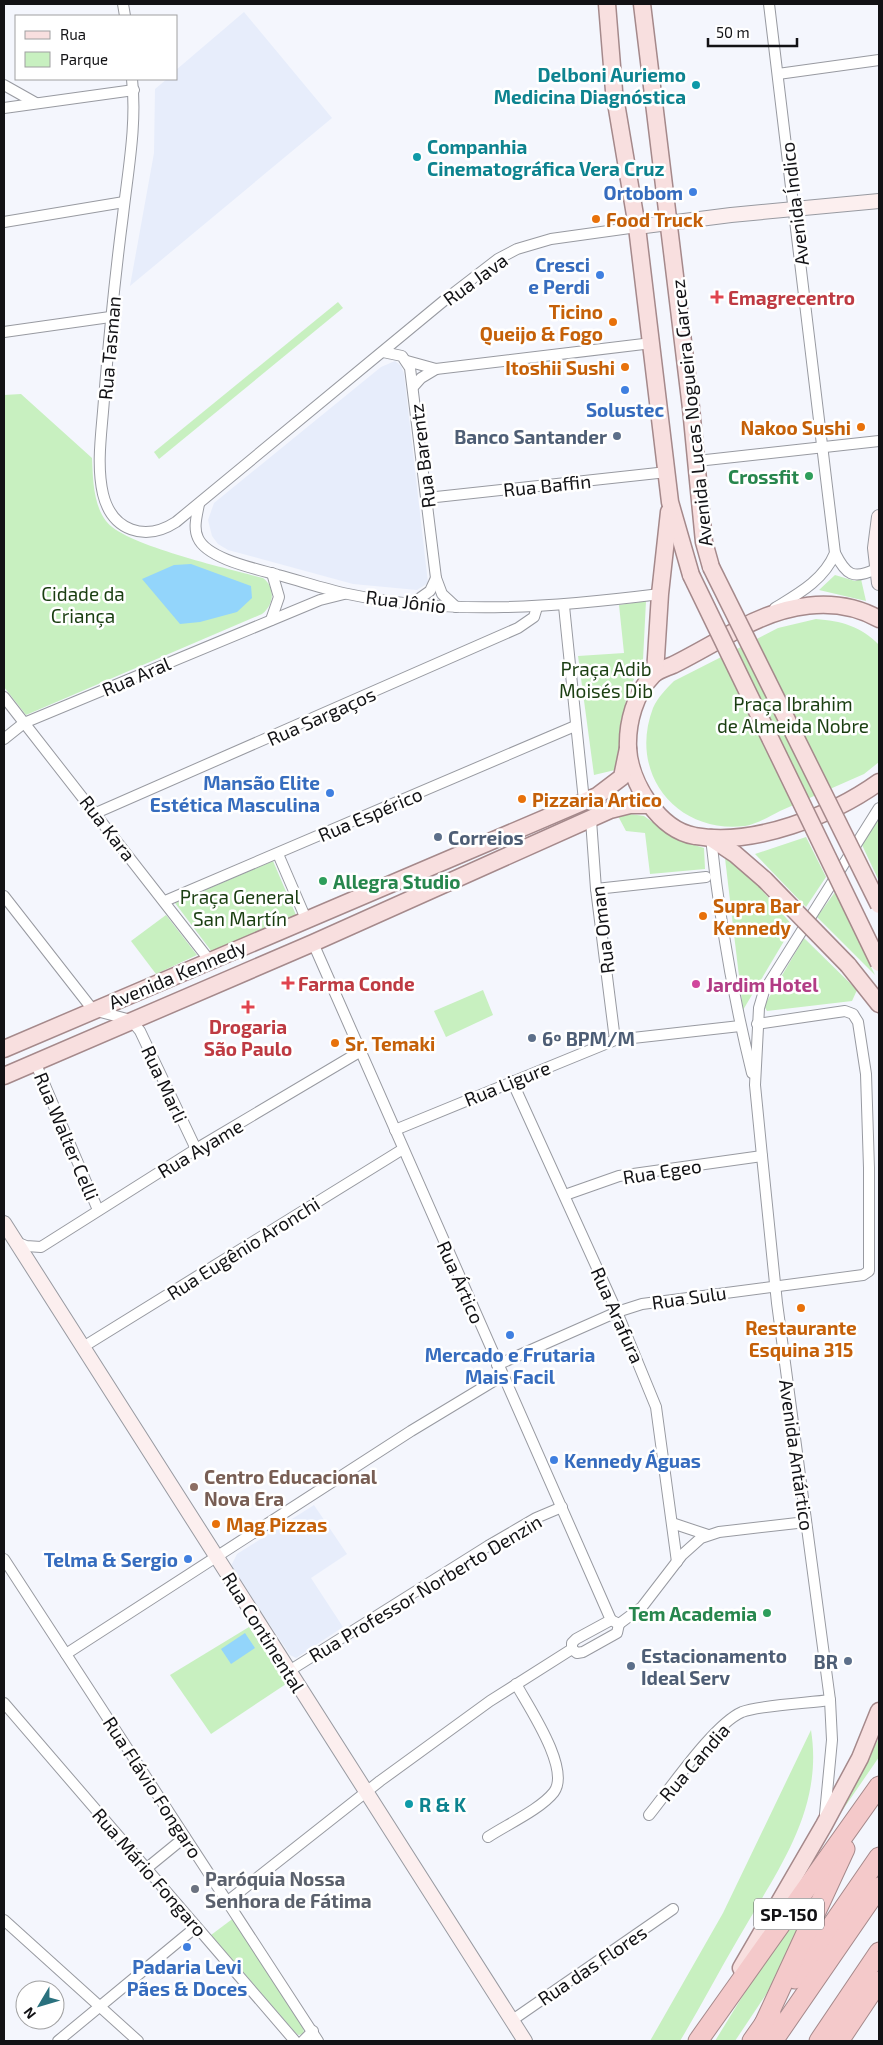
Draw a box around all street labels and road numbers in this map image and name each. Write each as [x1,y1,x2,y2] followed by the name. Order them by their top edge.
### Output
[775,141,813,267] street label: Avenida Índico
[438,248,512,310] street label: Rua Java
[666,278,716,548] street label: Avenida Lucas Nogueira Garcez
[93,295,125,401] street label: Rua Tasman
[404,402,440,510] street label: Rua Barentz
[502,469,592,501] street label: Rua Baffin
[365,585,447,617] street label: Rua Jônio
[98,651,174,701] street label: Rua Aral
[263,682,379,751] street label: Rua Sargaços
[314,782,426,846] street label: Rua Espérico
[75,791,141,865] street label: Rua Kara
[585,885,619,975] street label: Rua Oman
[105,935,249,1013] street label: Avenida Kennedy
[137,1042,193,1126] street label: Rua Marli
[461,1055,553,1111] street label: Rua Ligure
[30,1069,104,1203] street label: Rua Walter Celli
[153,1114,247,1182] street label: Rua Ayame
[621,1153,703,1189] street label: Rua Egeo
[162,1192,324,1304] street label: Rua Eugênio Aronchi
[433,1237,489,1327] street label: Rua Ártico
[587,1263,649,1367] street label: Rua Arafura
[650,1280,728,1314] street label: Rua Sulu
[775,1378,819,1532] street label: Avenida Antártico
[304,1509,546,1667] street label: Rua Professor Norberto Denzin
[218,1568,310,1697] street label: Rua Continental
[99,1712,207,1862] street label: Rua Flávio Fongaro
[654,1718,734,1806] street label: Rua Candia
[88,1803,212,1941] street label: Rua Mário Fongaro
[754,1898,824,1930] road number: SP-150
[533,1920,651,2010] street label: Rua das Flores

